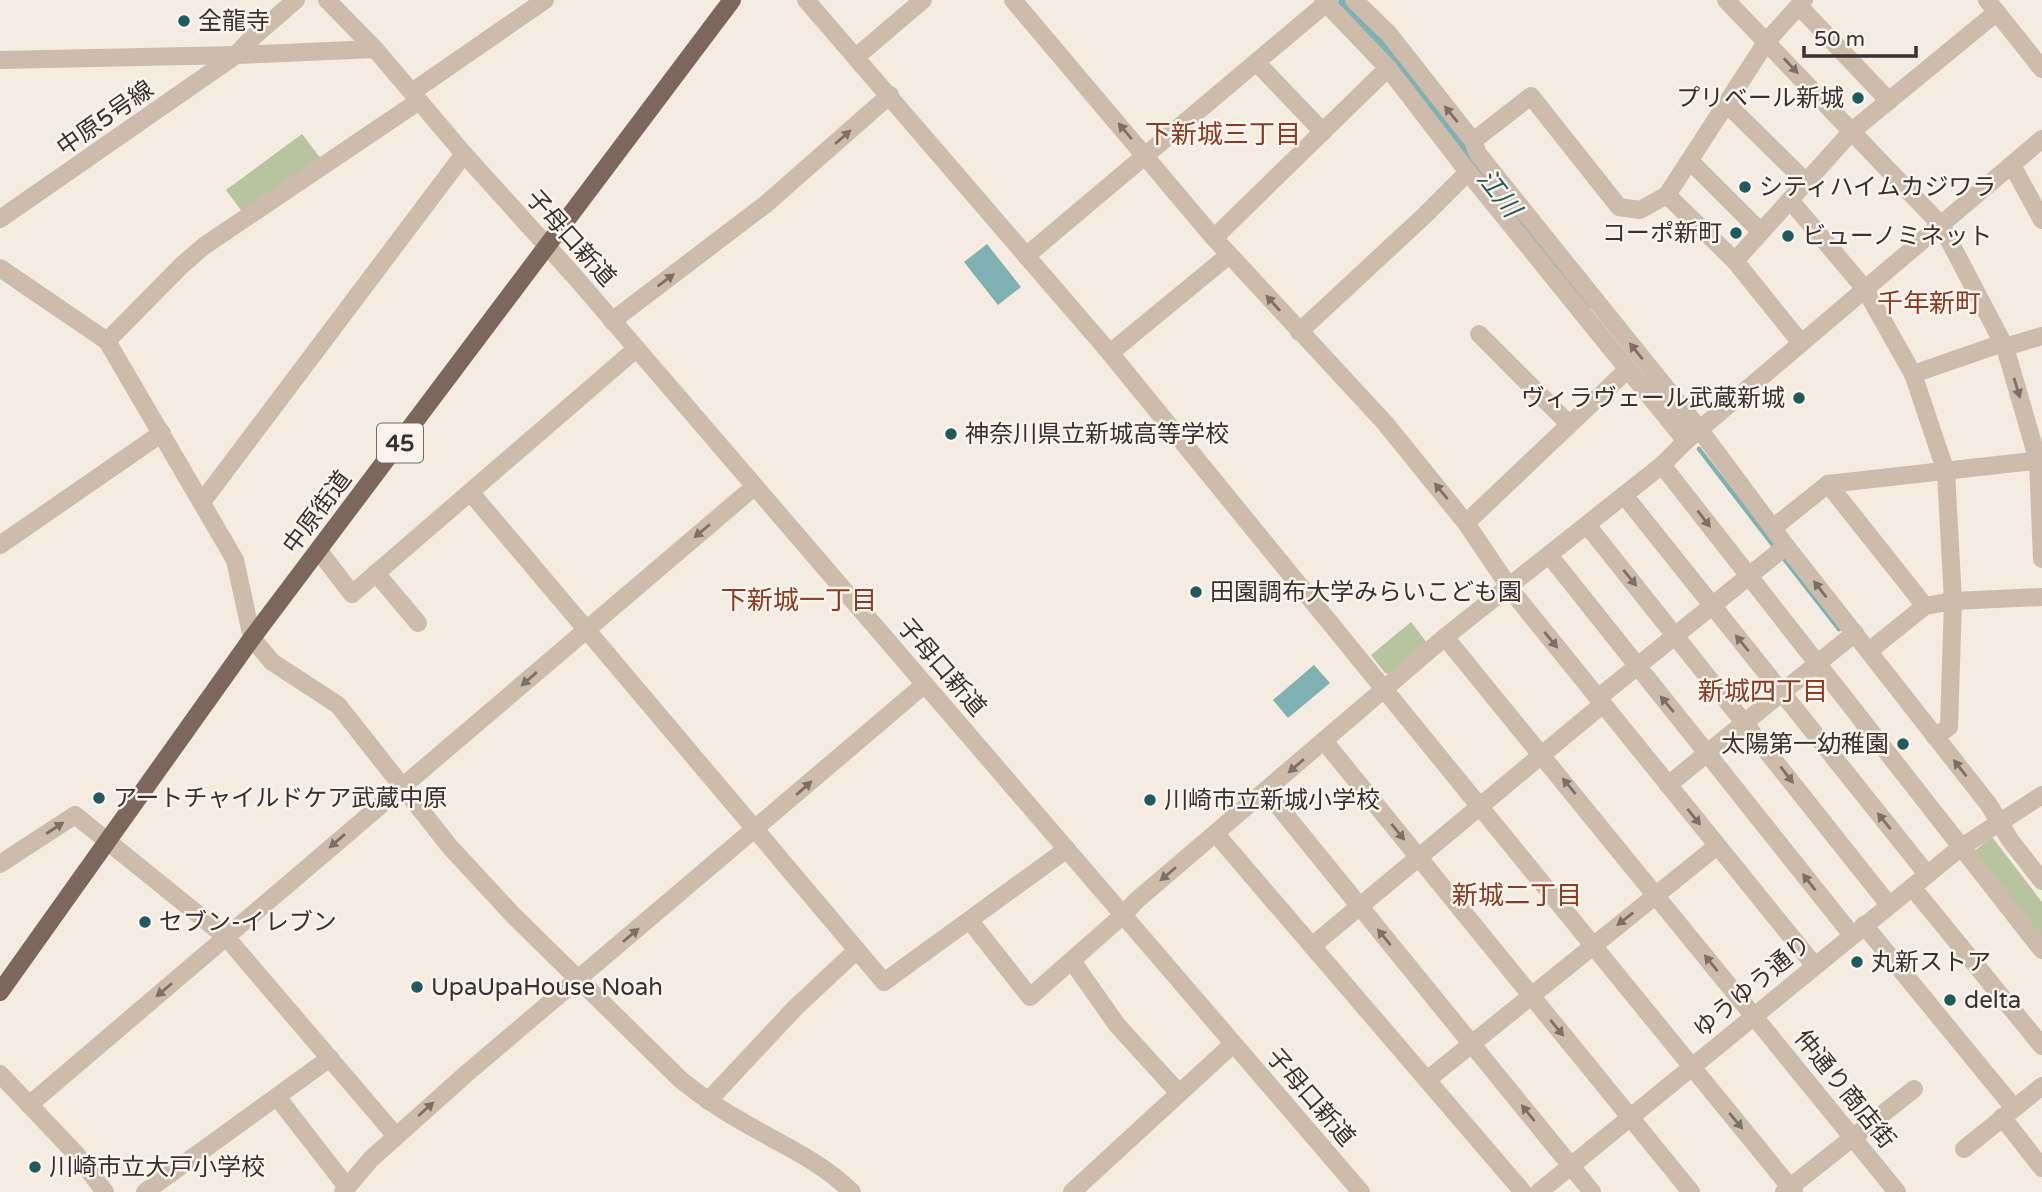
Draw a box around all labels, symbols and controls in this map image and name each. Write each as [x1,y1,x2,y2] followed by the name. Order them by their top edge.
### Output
[198,7,270,36] place label: 全龍寺
[176,13,192,29] marker: 全龍寺
[1804,14,1916,58] scale bar
[1814,27,1865,52] text: 50 m
[1783,58,1799,75] one-way arrow
[51,75,159,162] street label: 中原5号線
[1676,84,1844,113] place label: プリベール新城
[1850,90,1866,106] marker: プリベール新城
[1444,105,1459,122] one-way arrow
[1145,119,1301,150] district label: 下新城三丁目
[1117,122,1132,140] one-way arrow
[834,129,852,145] one-way arrow
[1470,163,1529,226] water label: 江川
[1759,173,1997,202] place label: シティハイムカジワラ
[1737,179,1753,195] marker: シティハイムカジワラ
[520,184,622,293] street label: 子母口新道
[1602,219,1722,248] place label: コーポ新町
[1802,222,1993,251] place label: ビューノミネット
[1728,225,1744,241] marker: コーポ新町
[1780,228,1796,244] marker: ビューノミネット
[657,273,675,287] one-way arrow
[1877,288,1981,319] district label: 千年新町
[1265,294,1281,312] one-way arrow
[1628,342,1643,360] one-way arrow
[2012,378,2023,400] one-way arrow
[1521,384,1785,413] place label: ヴィラヴェール武蔵新城
[1791,390,1807,406] marker: ヴィラヴェール武蔵新城
[965,420,1229,449] place label: 神奈川県立新城高等学校
[377,424,423,462] road number: 45
[943,426,959,442] marker: 神奈川県立新城高等学校
[277,465,358,559] street label: 中原街道
[1433,483,1448,501] one-way arrow
[1696,509,1711,527] one-way arrow
[693,523,711,539] one-way arrow
[1622,569,1637,587] one-way arrow
[1210,578,1522,607] place label: 田園調布大学みらいこども園
[1812,580,1827,598] one-way arrow
[1188,584,1204,600] marker: 田園調布大学みらいこども園
[721,585,877,616] district label: 下新城一丁目
[891,613,992,722] street label: 子母口新道
[1543,632,1558,649] one-way arrow
[1734,635,1749,653] one-way arrow
[520,671,538,687] one-way arrow
[1698,676,1828,707] district label: 新城四丁目
[1660,695,1675,713] one-way arrow
[1721,730,1889,759] place label: 太陽第一幼稚園
[1895,736,1911,752] marker: 太陽第一幼稚園
[1287,758,1304,773] one-way arrow
[1953,759,1967,777] one-way arrow
[1779,766,1794,784] one-way arrow
[1561,778,1576,796] one-way arrow
[795,780,813,796] one-way arrow
[113,784,447,813] place label: アートチャイルドケア武蔵中原
[1164,786,1380,815] place label: 川崎市立新城小学校
[91,790,107,806] marker: アートチャイルドケア武蔵中原
[1142,792,1158,808] marker: 川崎市立新城小学校
[1686,808,1701,826] one-way arrow
[1877,812,1892,829] one-way arrow
[45,822,65,835] one-way arrow
[1391,822,1406,840] one-way arrow
[328,833,345,848] one-way arrow
[1160,866,1177,881] one-way arrow
[1802,873,1817,891] one-way arrow
[1452,880,1582,911] district label: 新城二丁目
[159,908,337,937] place label: セブン-イレブン
[1616,911,1634,925] one-way arrow
[137,914,153,930] marker: セブン-イレブン
[622,928,639,943] one-way arrow
[1378,928,1392,946] one-way arrow
[1688,929,1817,1044] street label: ゆうゆう通り
[1871,948,1991,977] place label: 丸新ストア
[1849,954,1865,970] marker: 丸新ストア
[1704,955,1719,972] one-way arrow
[431,973,663,1002] place label: UpaUpaHouse Noah
[409,979,425,995] marker: UpaUpaHouse Noah
[156,982,173,997] one-way arrow
[1964,986,2021,1015] place label: delta
[1942,992,1958,1008] marker: delta
[1549,1019,1564,1036] one-way arrow
[1788,1024,1901,1154] street label: 仲通り商店街
[1260,1043,1361,1152] street label: 子母口新道
[417,1102,434,1118] one-way arrow
[1521,1105,1536,1122] one-way arrow
[1728,1112,1743,1130] one-way arrow
[49,1153,265,1182] place label: 川崎市立大戸小学校
[27,1159,43,1175] marker: 川崎市立大戸小学校

